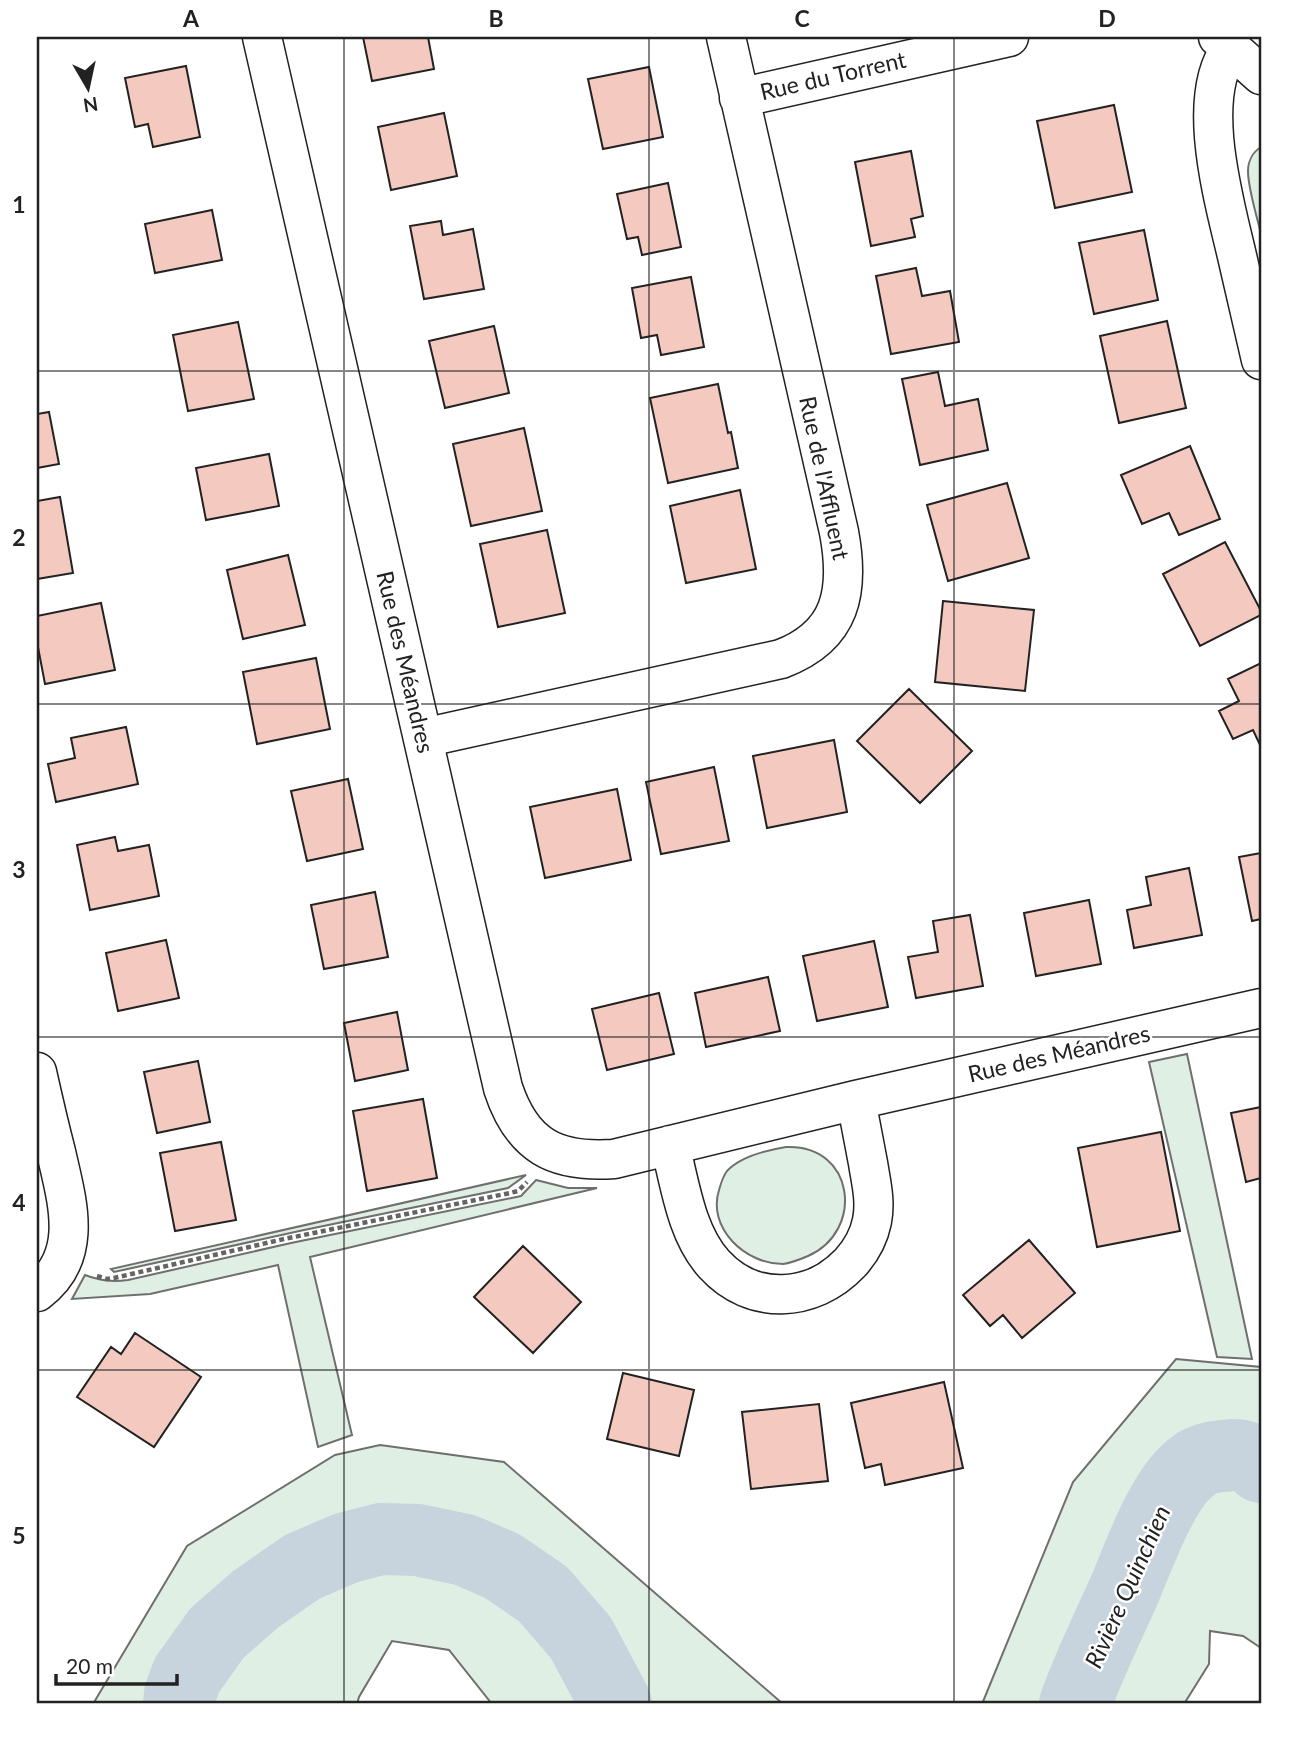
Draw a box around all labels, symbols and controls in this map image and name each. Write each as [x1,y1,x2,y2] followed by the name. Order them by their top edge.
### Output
[182,4,200,32] text: A
[488,4,504,32] text: B
[794,4,810,32] text: C
[1098,4,1116,32] text: D
[757,44,909,105] street label: Rue du Torrent
[52,52,122,122] north arrow
[82,93,100,118] text: N
[12,190,26,218] text: 1
[794,394,856,563] street label: Rue de l'Affluent
[12,523,26,551] text: 2
[371,568,441,756] street label: Rue des Méandres
[12,855,26,883] text: 3
[965,1018,1153,1088] street label: Rue des Méandres
[12,1188,26,1216] text: 4
[1078,1501,1175,1672] water label: Rivière Quinchien
[12,1521,26,1549] text: 5
[56,1643,177,1687] scale bar
[66,1653,113,1678] text: 20 m

